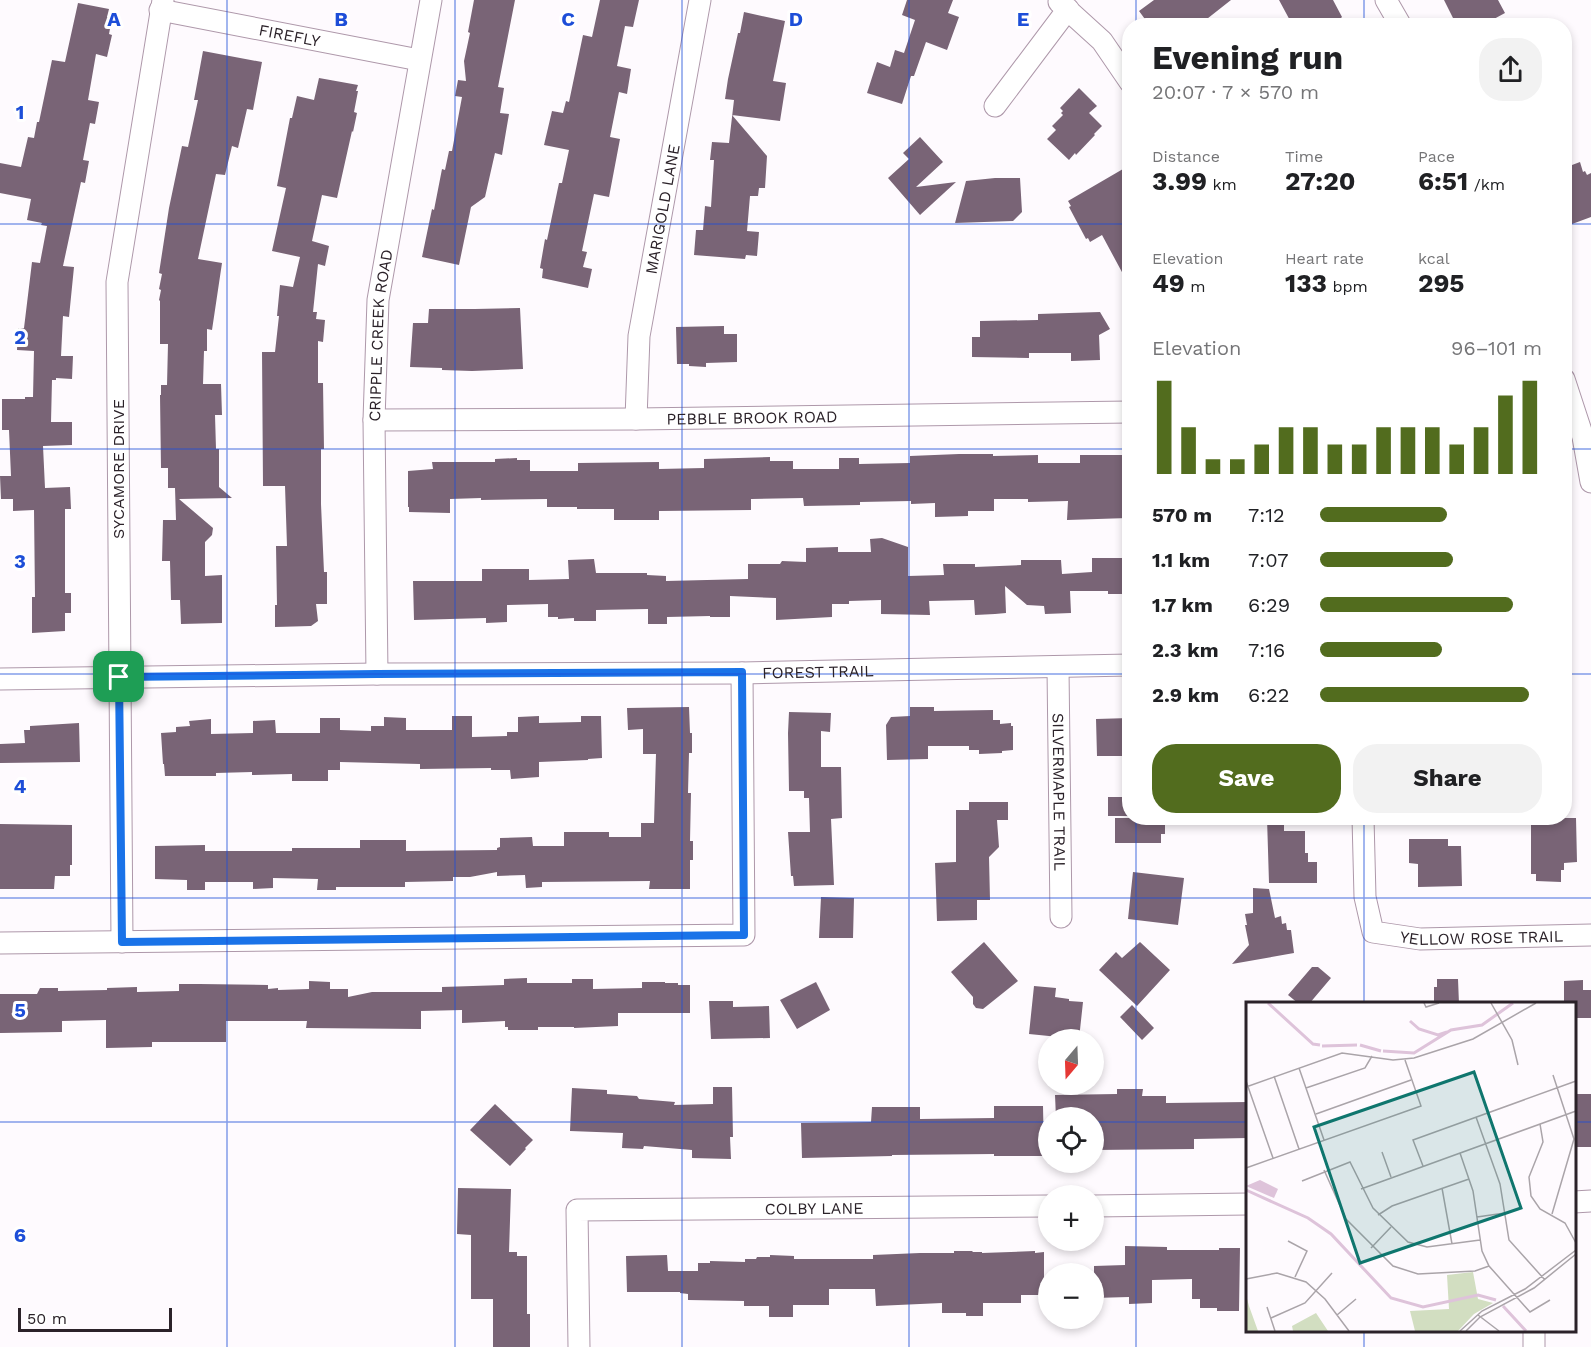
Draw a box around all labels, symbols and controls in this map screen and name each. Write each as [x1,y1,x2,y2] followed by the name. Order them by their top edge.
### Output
[107,7,121,31] text: A
[334,7,348,31] text: B
[561,7,575,31] text: C
[789,7,803,31] text: D
[1017,7,1029,31] text: E
[257,20,322,51] street label: FIREFLY
[1152,38,1343,77] text: Evening run
[1479,38,1542,101] button: share
[1152,80,1319,104] text: 20:07 · 7 × 570 m
[16,100,24,124] text: 1
[641,143,684,276] street label: MARIGOLD LANE
[1152,147,1220,166] text: Distance
[1285,147,1323,166] text: Time
[1418,147,1455,166] text: Pace
[1152,166,1207,196] text: 3.99
[1285,166,1355,196] text: 27:20
[1418,166,1468,196] text: 6:51
[1207,175,1237,194] text: km
[1468,175,1505,194] text: /km
[365,248,397,422] street label: CRIPPLE CREEK ROAD
[1152,249,1223,268] text: Elevation
[1285,249,1364,268] text: Heart rate
[1418,249,1450,268] text: kcal
[1152,268,1185,298] text: 49
[1285,268,1327,298] text: 133
[1418,268,1465,298] text: 295
[1185,277,1206,296] text: m
[1327,277,1368,296] text: bpm
[14,325,26,349] text: 2
[1152,336,1241,360] text: Elevation
[1451,336,1542,360] text: 96–101 m
[109,399,128,539] street label: SYCAMORE DRIVE
[666,407,838,429] street label: PEBBLE BROOK ROAD
[1152,503,1212,527] text: 570 m
[1248,503,1285,527] text: 7:12
[1152,548,1210,572] text: 1.1 km
[1248,548,1288,572] text: 7:07
[14,549,26,573] text: 3
[1152,593,1213,617] text: 1.7 km
[1248,593,1290,617] text: 6:29
[1152,638,1219,662] text: 2.3 km
[1248,638,1285,662] text: 7:16
[93,651,144,702] pin
[102,660,135,693] icon: arrive
[762,661,874,683] street label: FOREST TRAIL
[1152,683,1219,707] text: 2.9 km
[1248,683,1289,707] text: 6:22
[1049,713,1069,872] street label: SILVERMAPLE TRAIL
[1152,744,1341,813] button: Save
[1353,744,1542,813] button: Share
[14,774,27,798] text: 4
[1399,927,1564,949] street label: YELLOW ROSE TRAIL
[14,998,26,1022] text: 5
[1246,1002,1576,1332] inset map
[1038,1029,1104,1095] north arrow
[1038,1029,1104,1329] map controls
[1038,1107,1104,1173] button: locate
[1038,1185,1104,1251] button: +
[765,1199,863,1218] street label: COLBY LANE
[14,1223,26,1247] text: 6
[1038,1263,1104,1329] button: −
[18,1305,172,1332] scale bar
[27,1309,67,1328] text: 50 m

